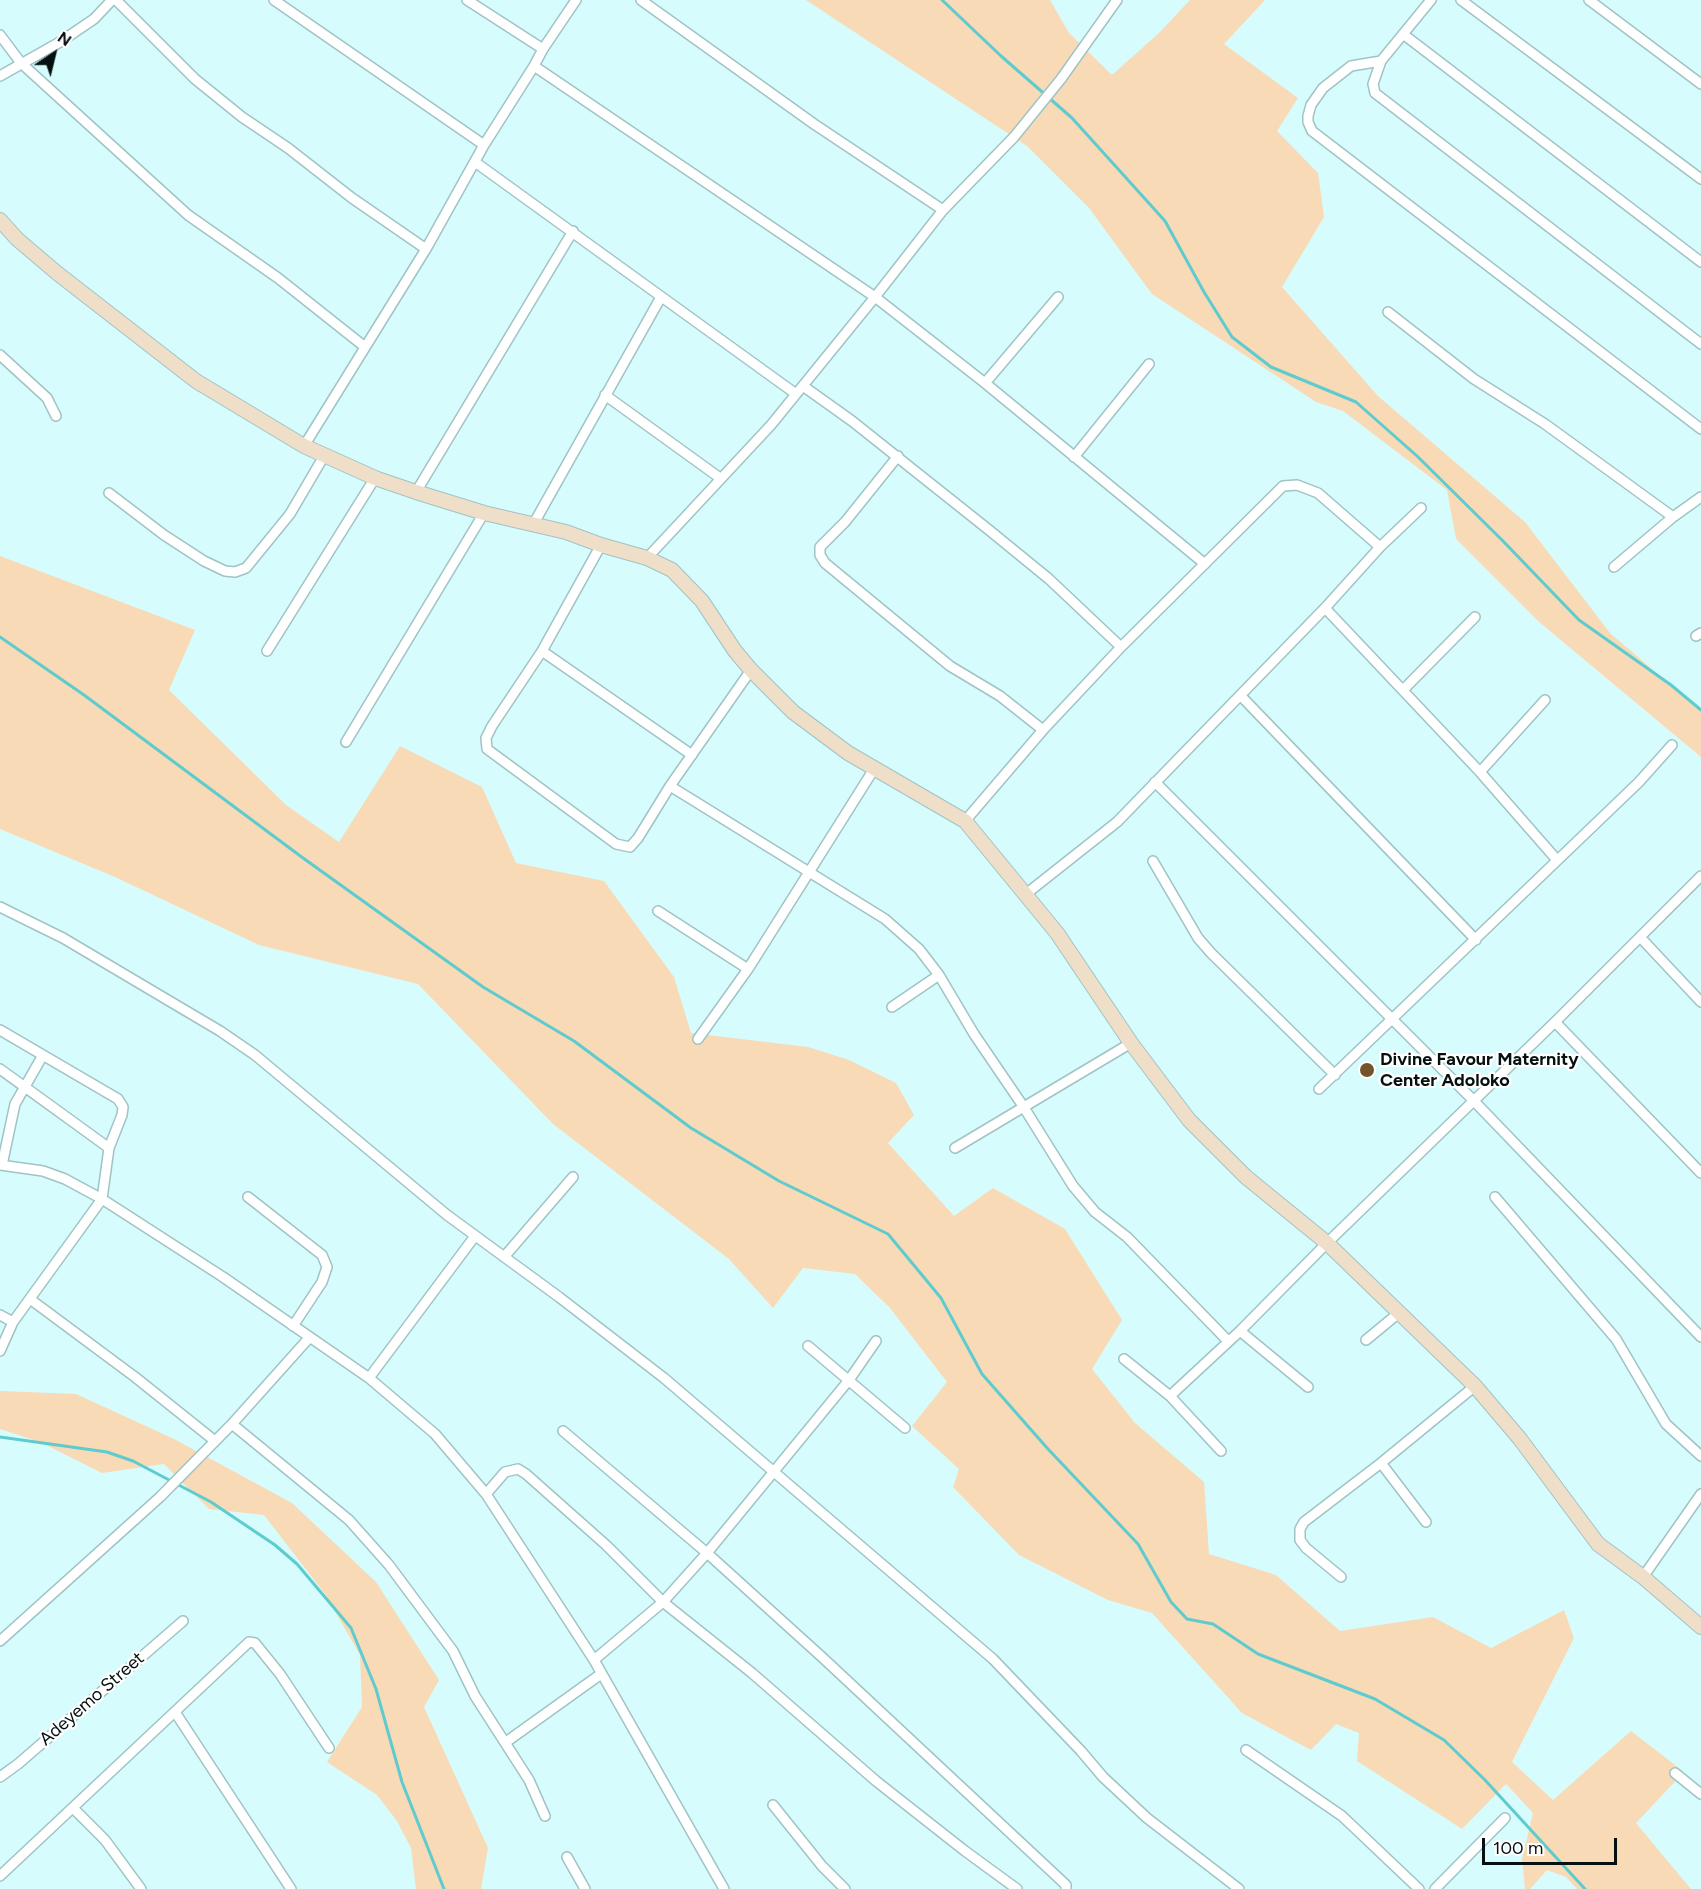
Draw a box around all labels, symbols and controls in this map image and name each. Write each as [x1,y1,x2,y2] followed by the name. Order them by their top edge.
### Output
[24,24,84,84] north arrow
[54,28,75,50] text: N
[1380,1049,1579,1092] place label: Divine Favour Maternity Center Adoloko
[1358,1061,1376,1079] marker: Divine Favour Maternity Center Adoloko
[35,1648,149,1750] street label: Adeyemo Street
[1485,1826,1620,1864] scale bar
[1493,1837,1543,1859] text: 100 m

